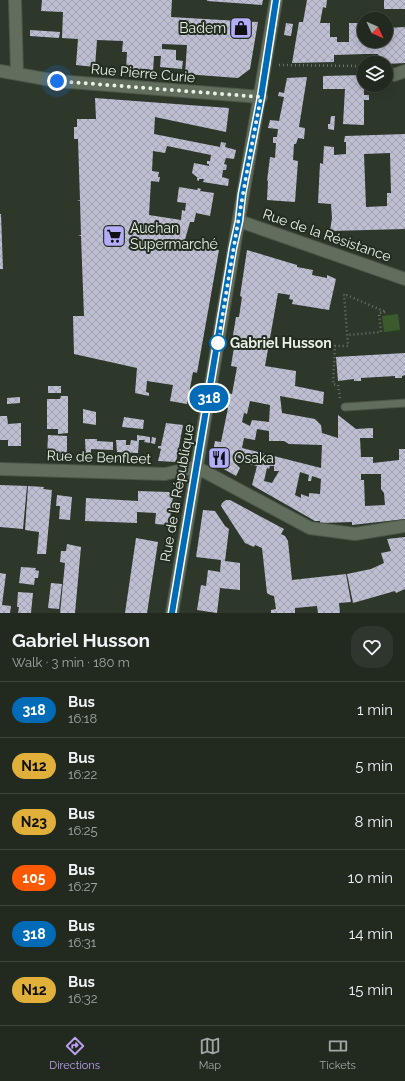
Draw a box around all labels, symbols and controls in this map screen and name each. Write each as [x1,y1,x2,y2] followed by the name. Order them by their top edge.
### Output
[357,12,393,48] north arrow
[357,12,393,92] map controls
[228,15,254,41] shop icon: Badem
[179,20,226,36] place label: Badem
[357,56,393,92] button: layers
[90,60,196,86] street label: Rue Pierre Curie
[47,71,67,91] your location
[261,206,393,264] street label: Rue de la Résistance
[130,220,218,252] place label: Auchan Supermarché
[101,223,127,249] supermarket icon: Auchan Supermarché
[209,334,227,352] marker: Gabriel Husson
[230,335,332,351] place label: Gabriel Husson
[186,385,232,411] line badge: 318
[197,390,221,406] text: 318
[157,423,197,563] street label: Rue de la République
[206,445,232,471] restaurant icon: Osaka
[47,447,152,467] street label: Rue de Benfleet
[234,450,274,466] place label: Osaka
[351,626,393,668] button: heart
[12,629,150,651] text: Gabriel Husson
[12,655,130,670] text: Walk · 3 min · 180 m
[68,693,95,711] text: Bus
[357,701,393,719] text: 1 min
[22,702,46,718] text: 318
[68,711,97,726] text: 16:18
[68,749,95,767] text: Bus
[355,757,393,775] text: 5 min
[21,758,47,774] text: N12
[68,767,97,782] text: 16:22
[68,805,95,823] text: Bus
[354,813,393,831] text: 8 min
[21,814,47,830] text: N23
[68,823,98,838] text: 16:25
[68,861,95,879] text: Bus
[348,869,393,887] text: 10 min
[22,870,46,886] text: 105
[68,879,98,894] text: 16:27
[68,917,95,935] text: Bus
[349,925,393,943] text: 14 min
[22,926,46,942] text: 318
[68,935,96,950] text: 16:31
[68,973,95,991] text: Bus
[349,981,393,999] text: 15 min
[21,982,47,998] text: N12
[68,991,98,1006] text: 16:32
[49,1035,100,1072] tab: Directions
[199,1035,221,1072] tab: Map
[320,1035,356,1072] tab: Tickets

